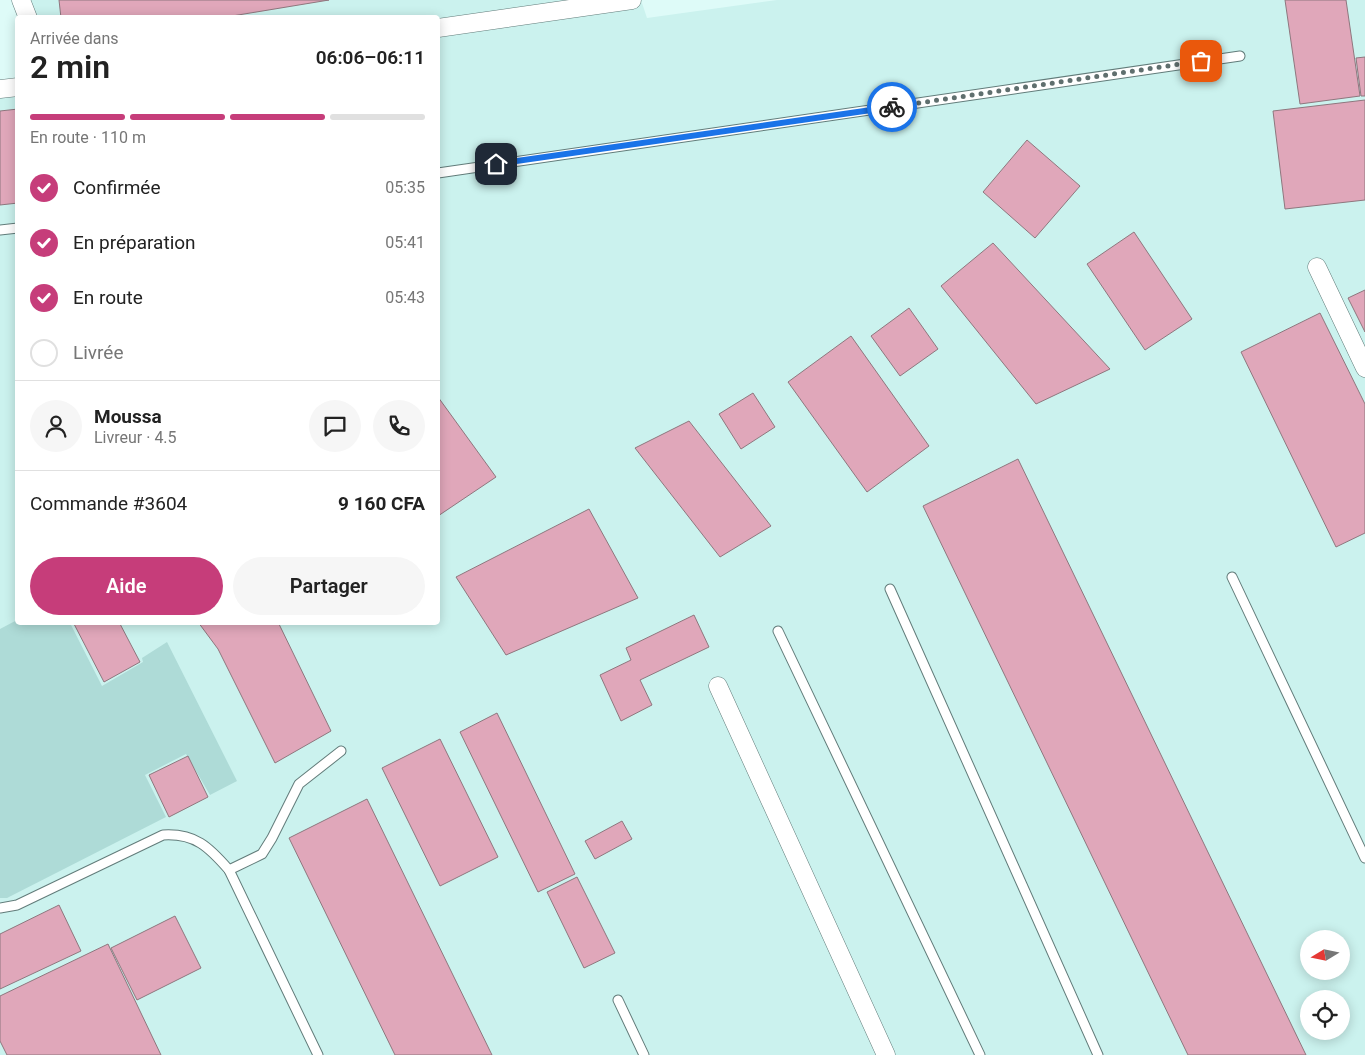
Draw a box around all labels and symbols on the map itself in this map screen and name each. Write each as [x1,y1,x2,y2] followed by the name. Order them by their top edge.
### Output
[1180,40,1222,82] pin
[867,82,917,132] courier
[475,143,517,185] pin
[1300,930,1350,980] north arrow

